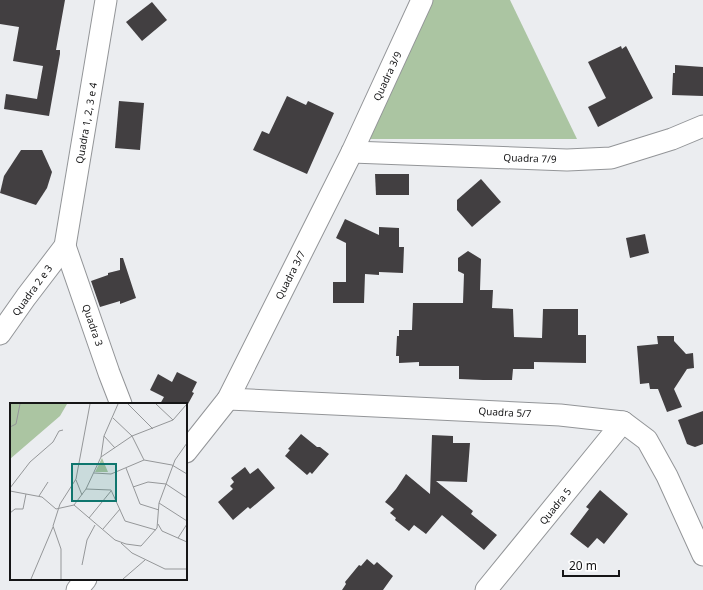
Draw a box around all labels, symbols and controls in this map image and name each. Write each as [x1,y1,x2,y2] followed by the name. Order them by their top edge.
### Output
[369,49,405,103] street label: Quadra 3/9
[72,81,100,165] street label: Quadra 1, 2, 3 e 4
[503,150,557,166] street label: Quadra 7/9
[272,248,308,302] street label: Quadra 3/7
[9,261,56,318] street label: Quadra 2 e 3
[79,302,107,348] street label: Quadra 3
[10,403,187,580] inset map
[478,404,532,420] street label: Quadra 5/7
[536,484,574,527] street label: Quadra 5
[563,552,619,578] scale bar
[569,557,597,574] text: 20 m

